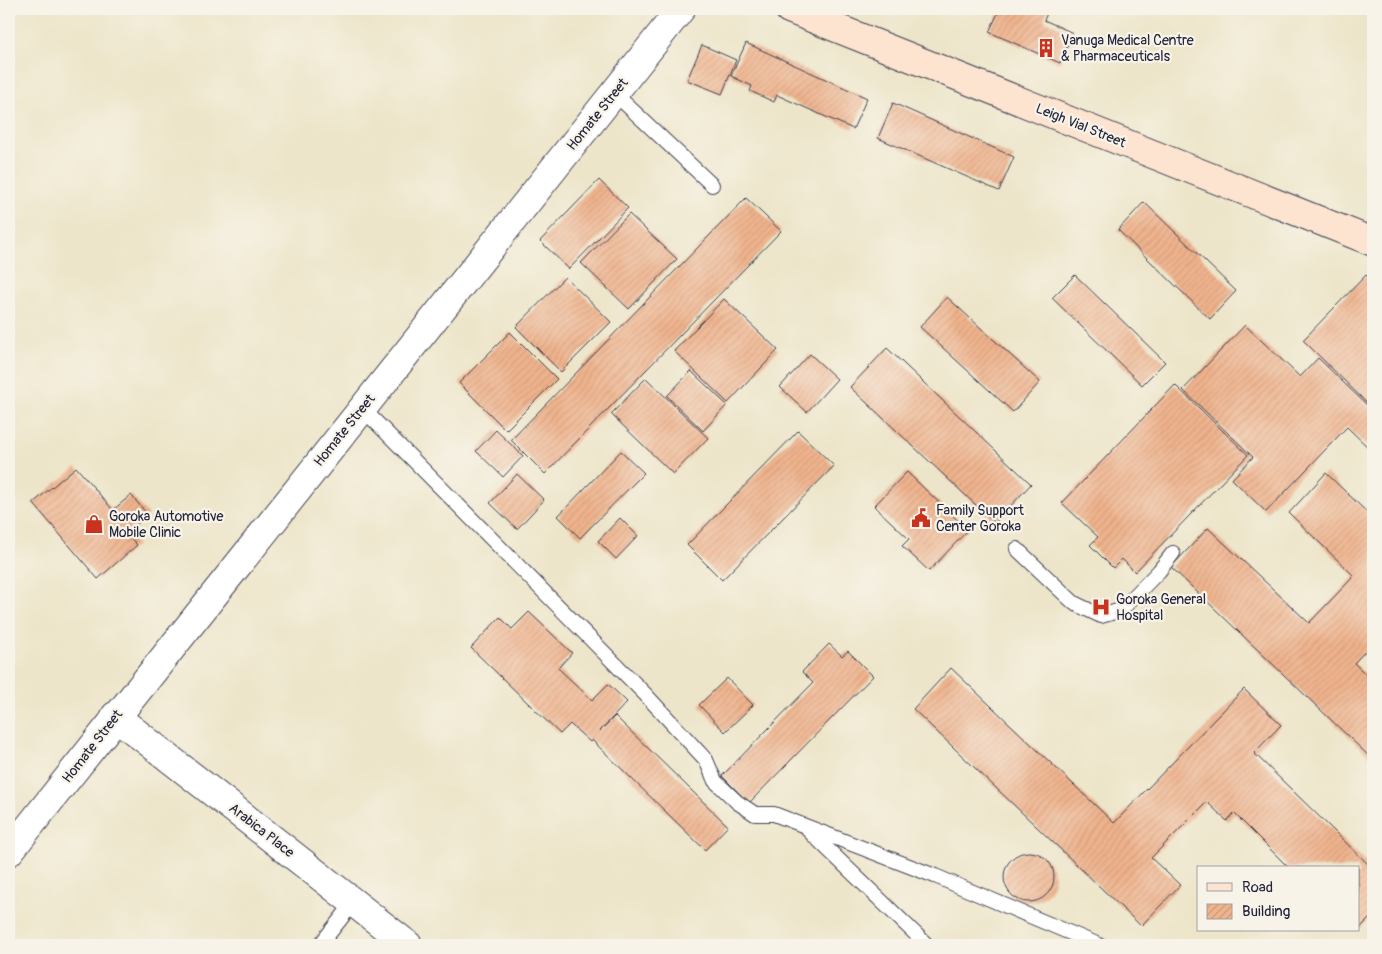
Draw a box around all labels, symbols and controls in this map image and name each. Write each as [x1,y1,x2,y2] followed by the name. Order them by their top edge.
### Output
[1061,32,1194,65] place label: Vanuga Medical Centre & Pharmaceuticals
[1035,37,1057,59] building icon: Vanuga Medical Centre & Pharmaceuticals
[563,74,632,154] street label: Homate Street
[1033,100,1129,151] street label: Leigh Vial Street
[310,390,379,470] street label: Homate Street
[936,502,1024,535] place label: Family Support Center Goroka
[910,507,932,529] public building icon: Family Support Center Goroka
[109,508,224,541] place label: Goroka Automotive Mobile Clinic
[83,513,105,535] shop icon: Goroka Automotive Mobile Clinic
[1116,591,1206,624] place label: Goroka General Hospital
[1090,596,1112,618] hospital icon: Goroka General Hospital
[59,706,126,786] street label: Homate Street
[226,800,298,861] street label: Arabica Place
[1197,866,1360,932] legend
[1242,878,1273,897] text: Road
[1242,902,1290,921] text: Building

